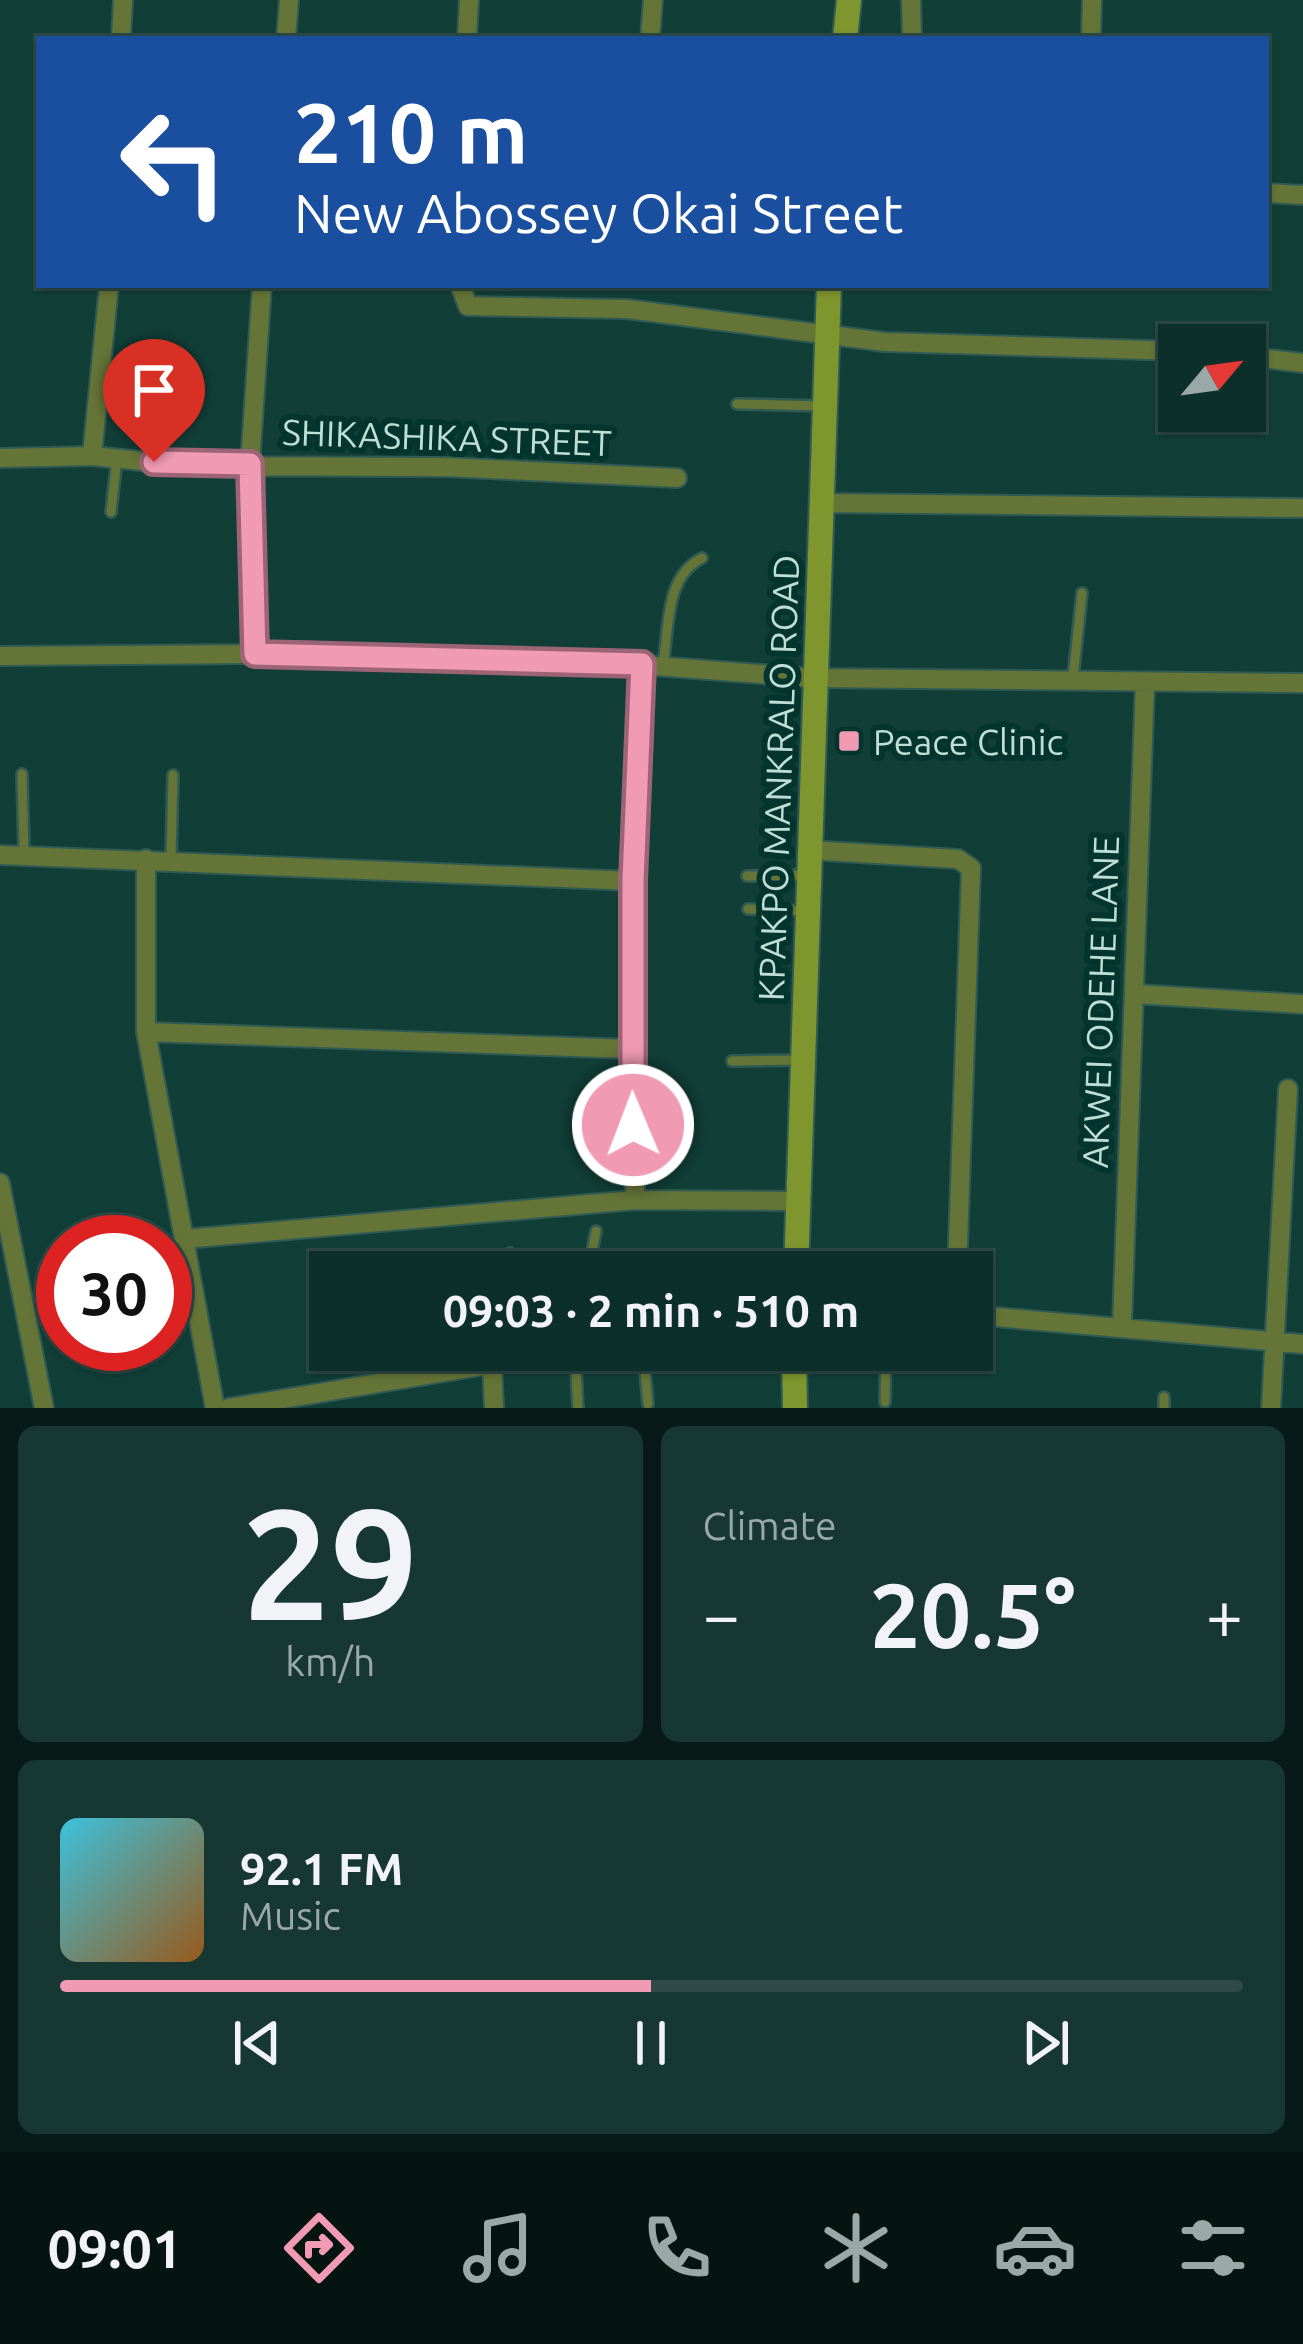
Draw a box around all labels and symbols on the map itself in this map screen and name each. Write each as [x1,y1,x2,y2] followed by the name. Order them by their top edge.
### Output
[1158,324,1266,432] north arrow
[103,339,205,462] pin
[281,411,613,463] street label: SHIKASHIKA STREET
[750,554,806,1002] street label: KPAKPO MANKRALO ROAD
[873,721,1063,762] place label: Peace Clinic
[836,728,862,754] marker: Peace Clinic
[1074,835,1126,1169] street label: AKWEI ODEHE LANE
[570,1062,696,1188] position arrow
[36,1215,192,1371] speed limit sign: 30

